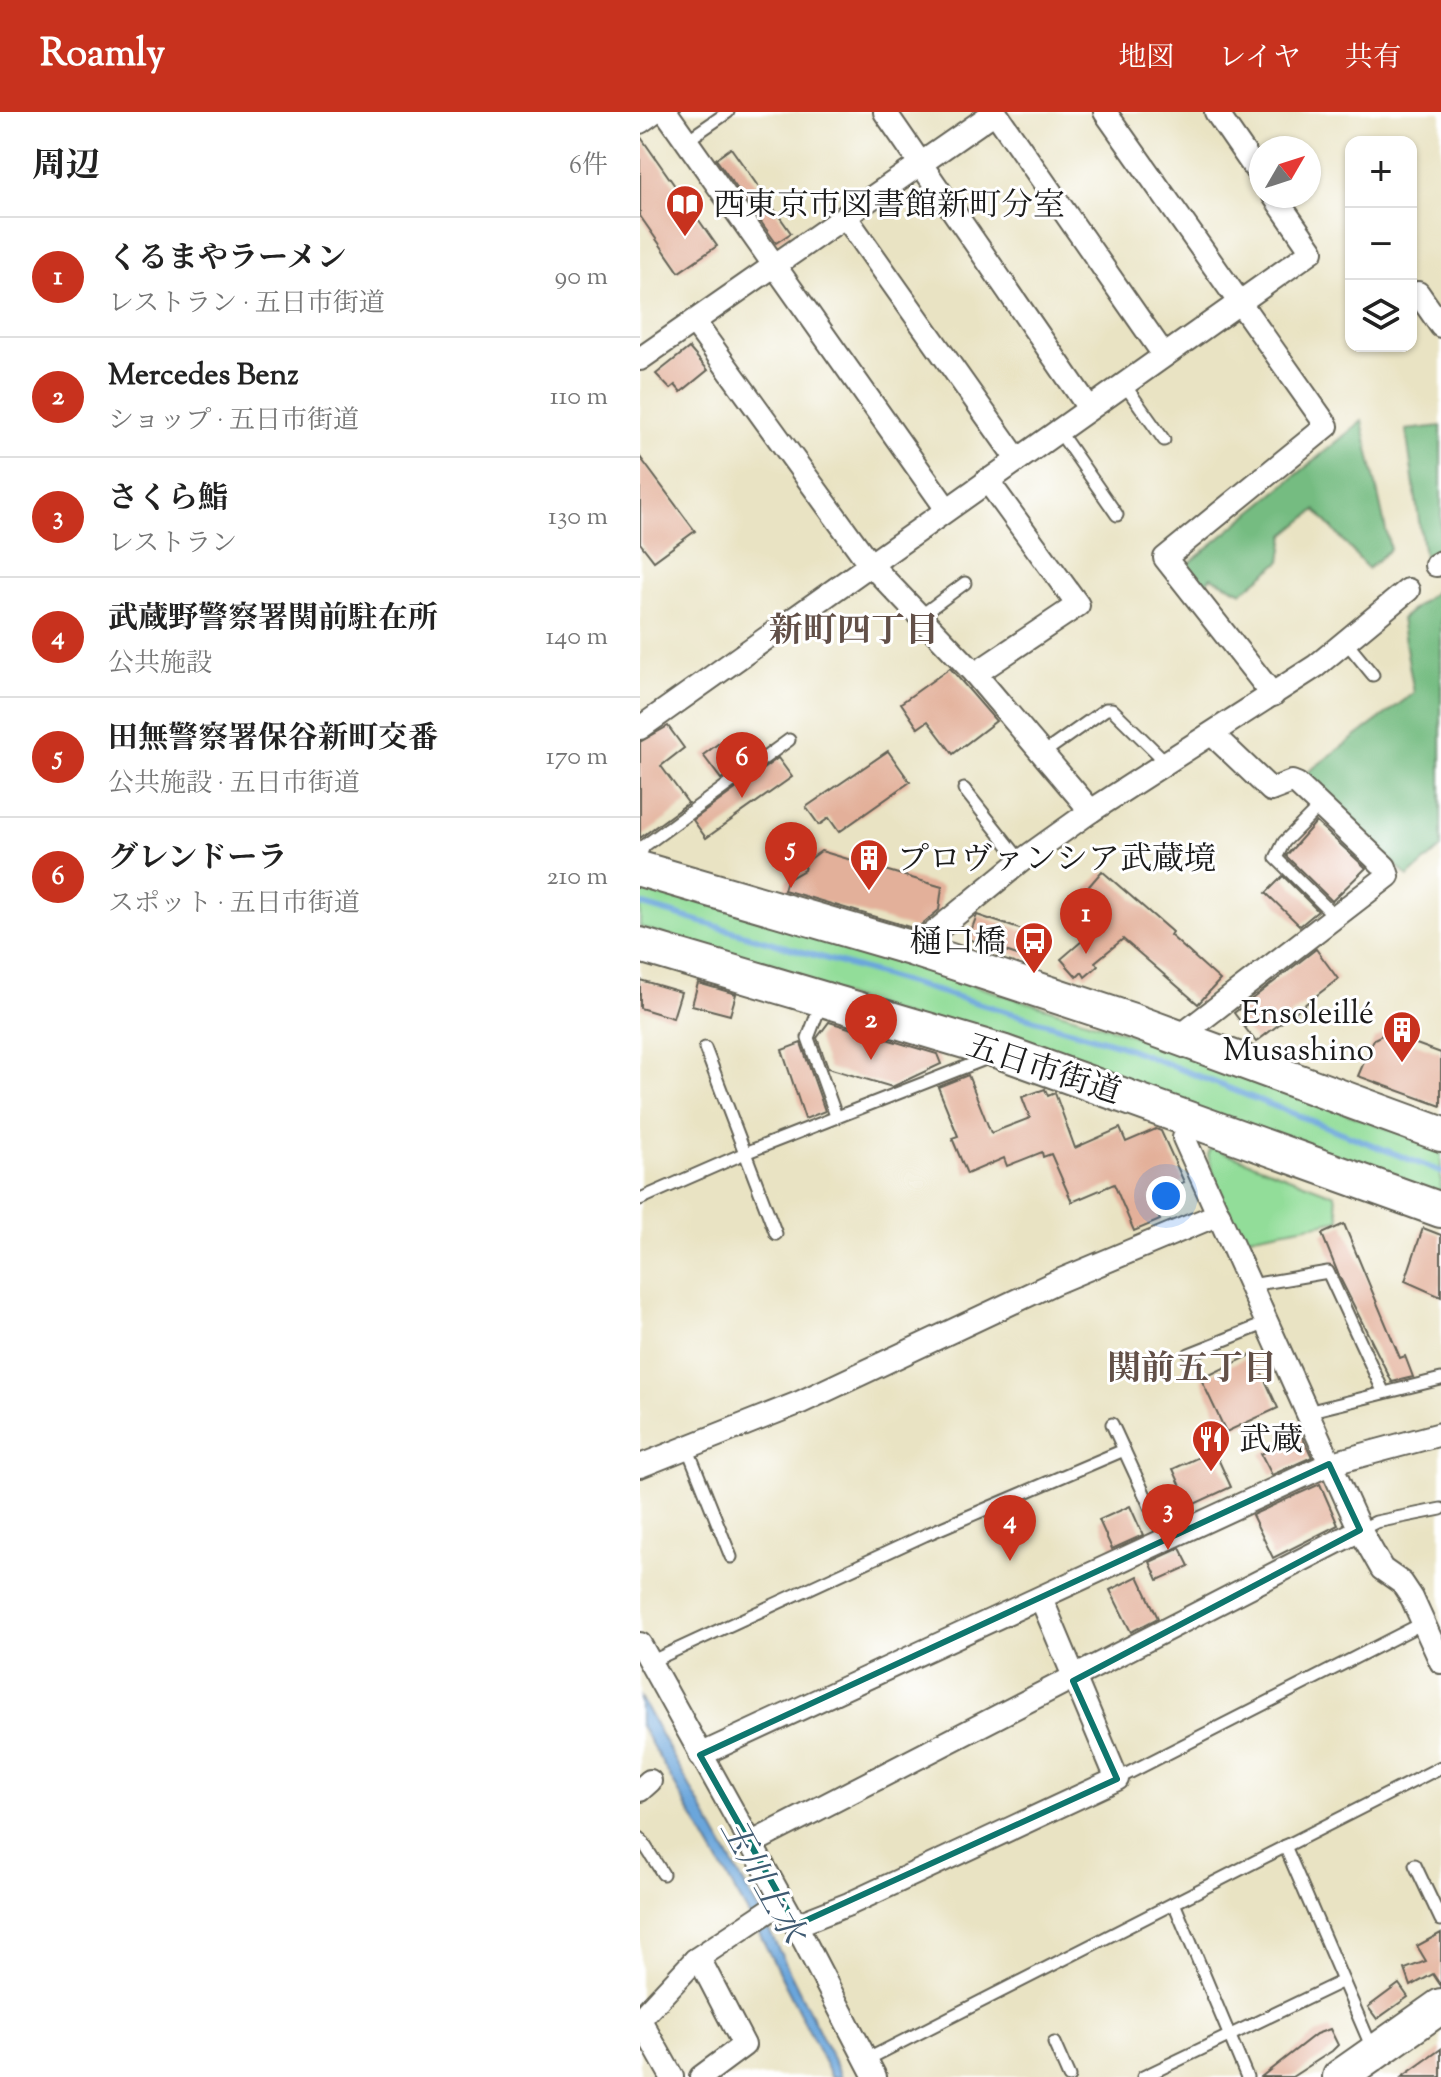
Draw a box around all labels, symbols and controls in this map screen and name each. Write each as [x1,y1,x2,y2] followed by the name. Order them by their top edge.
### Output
[40,29,165,83] text: Roamly
[1118,39,1174,79] text: 地図
[1218,39,1301,79] text: レイヤ
[1345,39,1401,79] text: 共有
[1249,136,1321,208] north arrow
[1345,136,1417,352] map controls
[1345,136,1417,208] button: +
[32,143,100,192] text: 周辺
[569,148,608,185] text: 6件
[664,183,706,238] library icon: 西東京市図書館新町分室
[713,184,1065,230] place label: 西東京市図書館新町分室
[1345,208,1417,280] button: −
[108,238,347,281] text: くるまやラーメン
[54,259,62,296] text: 1
[555,259,608,296] text: 90 m
[1345,280,1417,352] button: layers
[108,286,385,323] text: レストラン · 五日市街道
[108,355,299,398] text: Mercedes Benz
[52,379,64,416] text: 2
[550,379,608,416] text: 110 m
[108,403,359,440] text: ショップ · 五日市街道
[108,478,228,521] text: さくら鮨
[53,499,63,536] text: 3
[548,499,608,536] text: 130 m
[108,526,237,563] text: レストラン
[108,598,438,641] text: 武蔵野警察署関前駐在所
[769,608,939,657] district label: 新町四丁目
[51,619,65,656] text: 4
[545,619,608,656] text: 140 m
[108,646,212,683] text: 公共施設
[108,718,438,761] text: 田無警察署保谷新町交番
[716,732,768,798] pin: 6
[54,739,62,776] text: 5
[546,739,608,776] text: 170 m
[108,766,360,803] text: 公共施設 · 五日市街道
[765,822,817,888] pin: 5
[848,837,890,892] building icon: プロヴァンシア武蔵境
[108,838,287,881] text: グレンドーラ
[897,838,1216,884] place label: プロヴァンシア武蔵境
[52,859,64,896] text: 6
[546,859,608,896] text: 210 m
[108,886,360,923] text: スポット · 五日市街道
[1060,888,1112,954] pin: 1
[1013,920,1055,975] bus stop icon: 樋口橋
[910,921,1006,967] place label: 樋口橋
[1223,992,1374,1075] place label: Ensoleillé Musashino
[845,994,897,1060] pin: 2
[1381,1009,1423,1064] building icon: Ensoleillé Musashino
[960,1024,1126,1117] street label: 五日市街道
[1146,1176,1186,1216] your location
[1107,1346,1277,1395] district label: 関前五丁目
[1190,1418,1232,1473] restaurant icon: 武蔵
[1239,1419,1303,1465] place label: 武蔵
[1142,1484,1194,1550] pin: 3
[984,1495,1036,1561] pin: 4
[707,1810,817,1956] water label: 玉川上水

